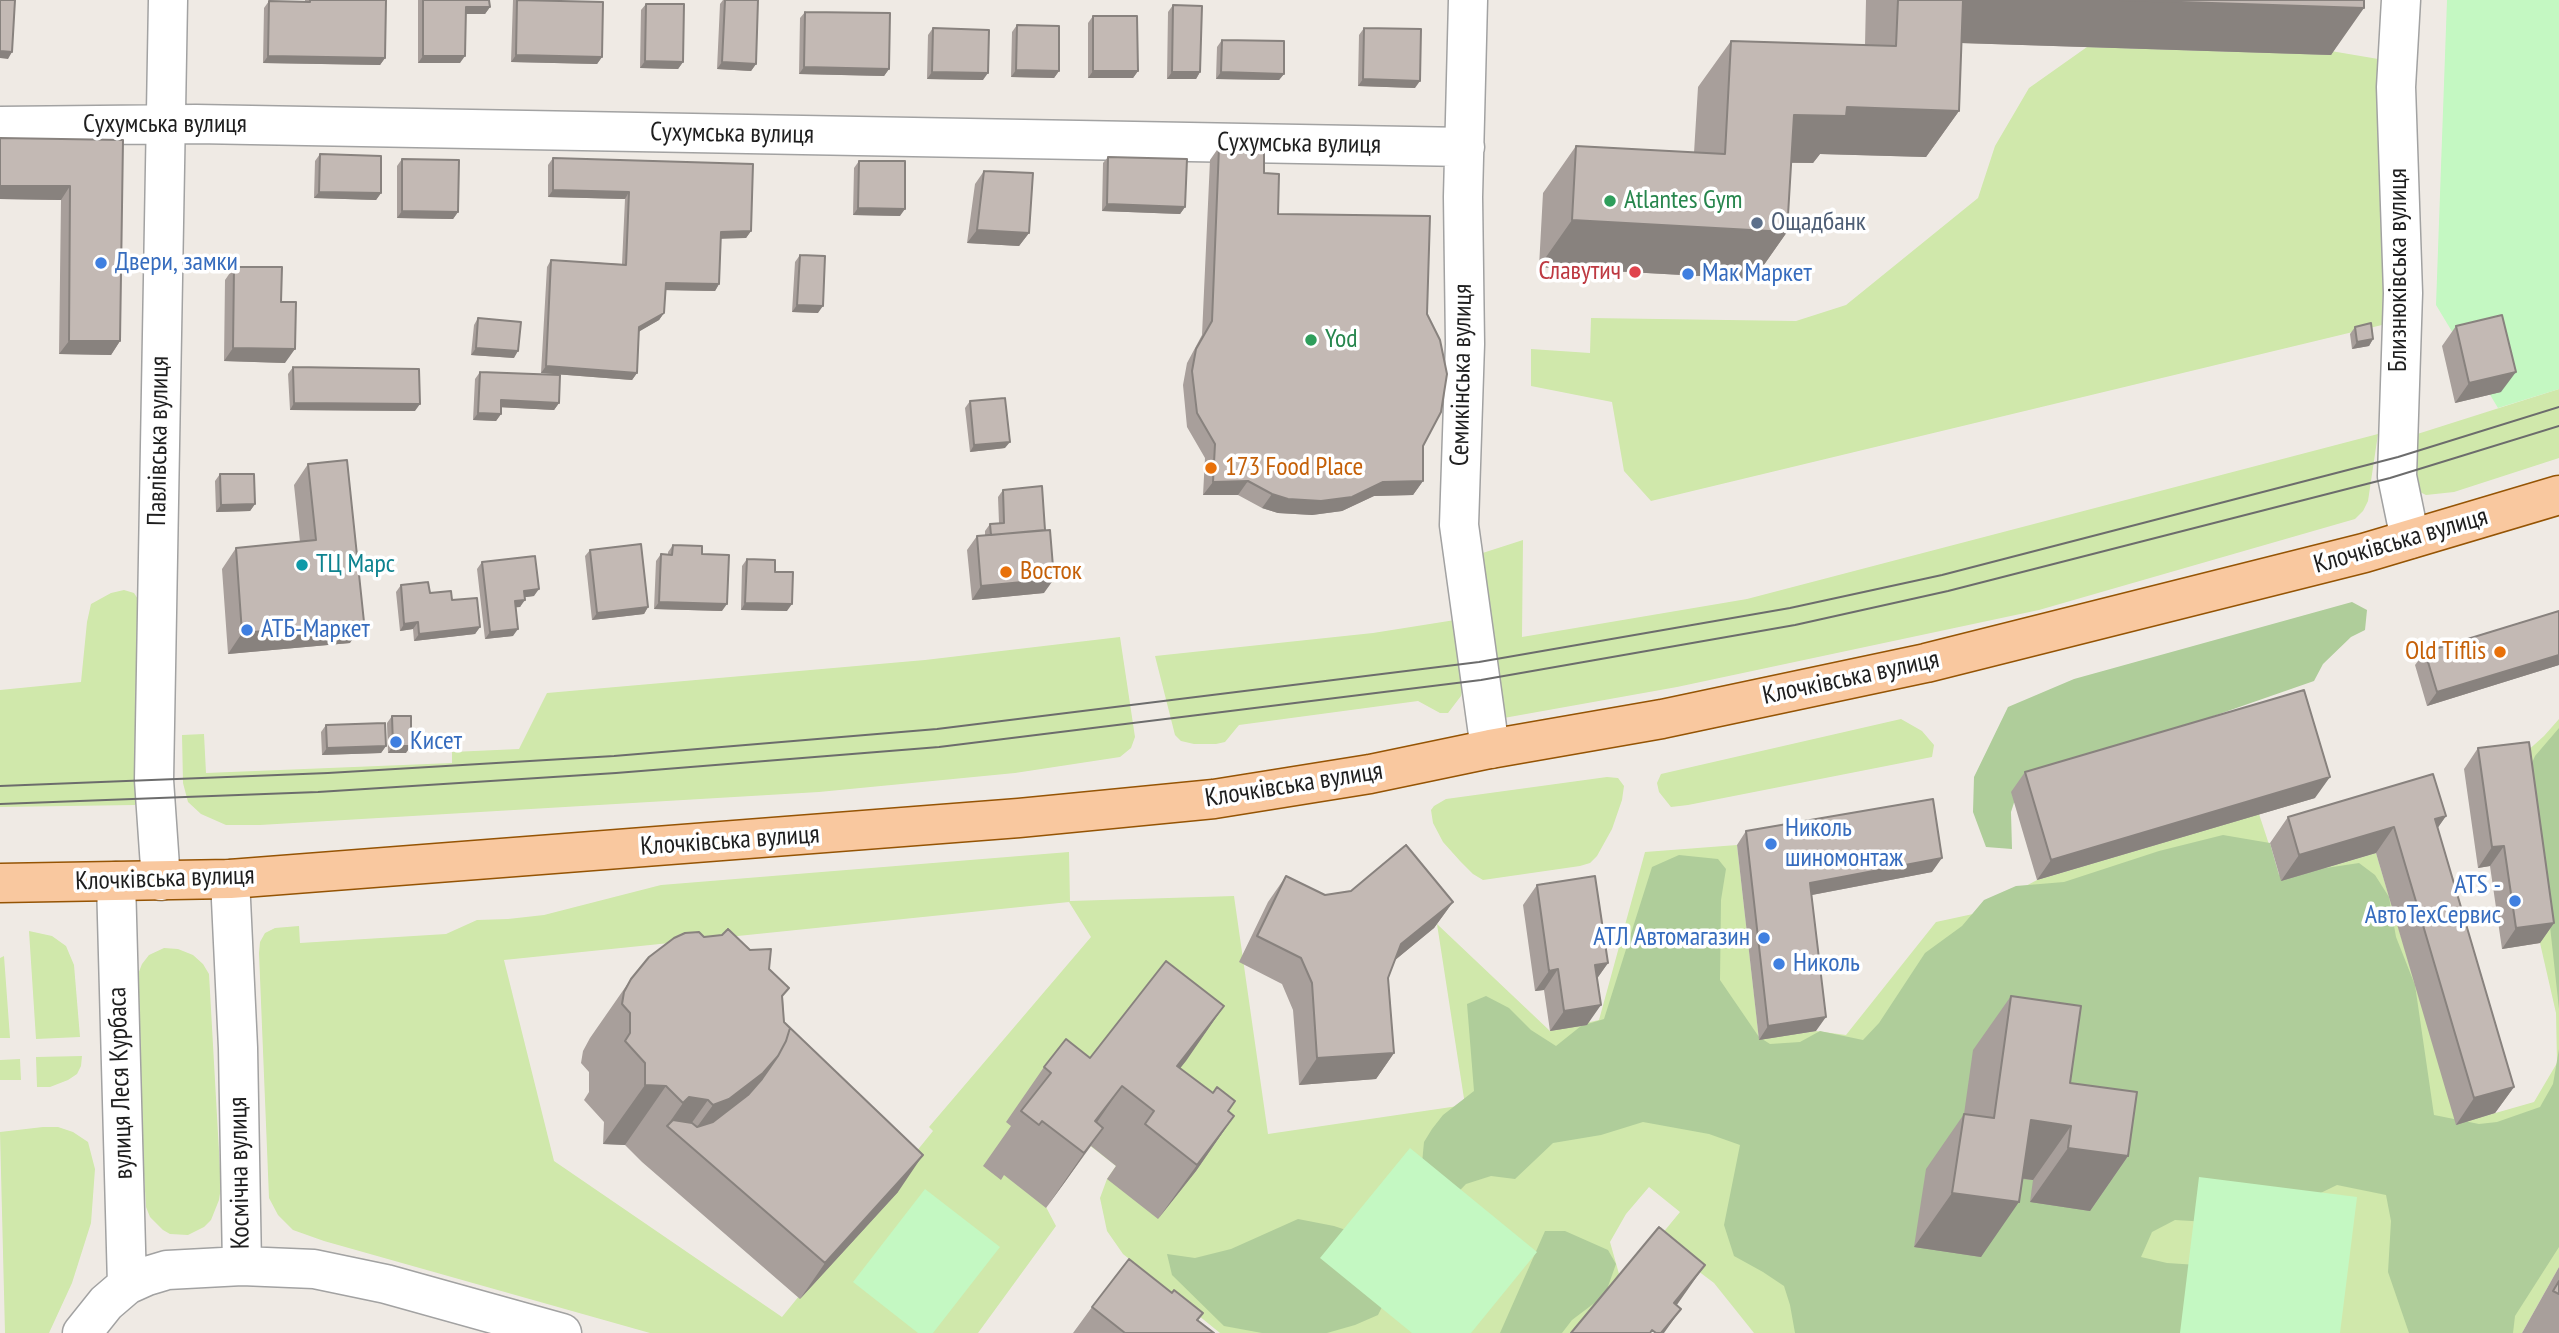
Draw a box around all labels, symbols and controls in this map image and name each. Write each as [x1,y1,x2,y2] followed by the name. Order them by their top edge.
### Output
[83,109,247,141] street label: Сухумська вулиця
[650,117,814,151] street label: Сухумська вулиця
[1217,127,1381,161] street label: Сухумська вулиця
[2383,168,2415,372] street label: Близнюківська вулиця
[1624,185,1742,217] place label: Atlantes Gym
[1602,193,1618,209] marker: Atlantes Gym
[1771,207,1866,239] place label: Ощадбанк
[1749,215,1765,231] marker: Ощадбанк
[115,247,238,279] place label: Двери, замки
[93,255,109,271] marker: Двери, замки
[1539,256,1621,288] place label: Славутич
[1702,258,1812,290] place label: Мак Маркет
[1627,264,1643,280] marker: Славутич
[1680,266,1696,282] marker: Мак Маркет
[1445,284,1479,466] street label: Семикінська вулиця
[1325,324,1357,356] place label: Yod
[1303,332,1319,348] marker: Yod
[142,356,176,526] street label: Павлівська вулиця
[1225,452,1363,484] place label: 173 Food Place
[1203,460,1219,476] marker: 173 Food Place
[2310,501,2492,581] street label: Клочківська вулиця
[316,549,395,581] place label: ТЦ Марс
[1020,556,1082,588] place label: Восток
[294,557,310,573] marker: ТЦ Марс
[998,564,1014,580] marker: Восток
[261,614,370,646] place label: АТБ-Маркет
[239,622,255,638] marker: АТБ-Маркет
[2405,636,2486,668] place label: Old Tiflis
[1760,644,1942,712] street label: Клочківська вулиця
[2492,644,2508,660] marker: Old Tiflis
[410,726,462,758] place label: Кисет
[388,734,404,750] marker: Кисет
[1203,756,1385,814] street label: Клочківська вулиця
[1785,813,1903,874] place label: Николь шиномонтаж
[639,819,821,863] street label: Клочківська вулиця
[1763,836,1779,852] marker: Николь шиномонтаж
[75,860,255,898] street label: Клочківська вулиця
[2365,870,2501,931] place label: ATS - АвтоТехСервис
[2507,893,2523,909] marker: ATS - АвтоТехСервис
[1593,922,1750,954] place label: АТЛ Автомагазин
[1756,930,1772,946] marker: АТЛ Автомагазин
[1793,948,1860,980] place label: Николь
[1771,956,1787,972] marker: Николь
[102,986,140,1180] street label: вулиця Леся Курбаса
[223,1097,257,1249] street label: Космічна вулиця

